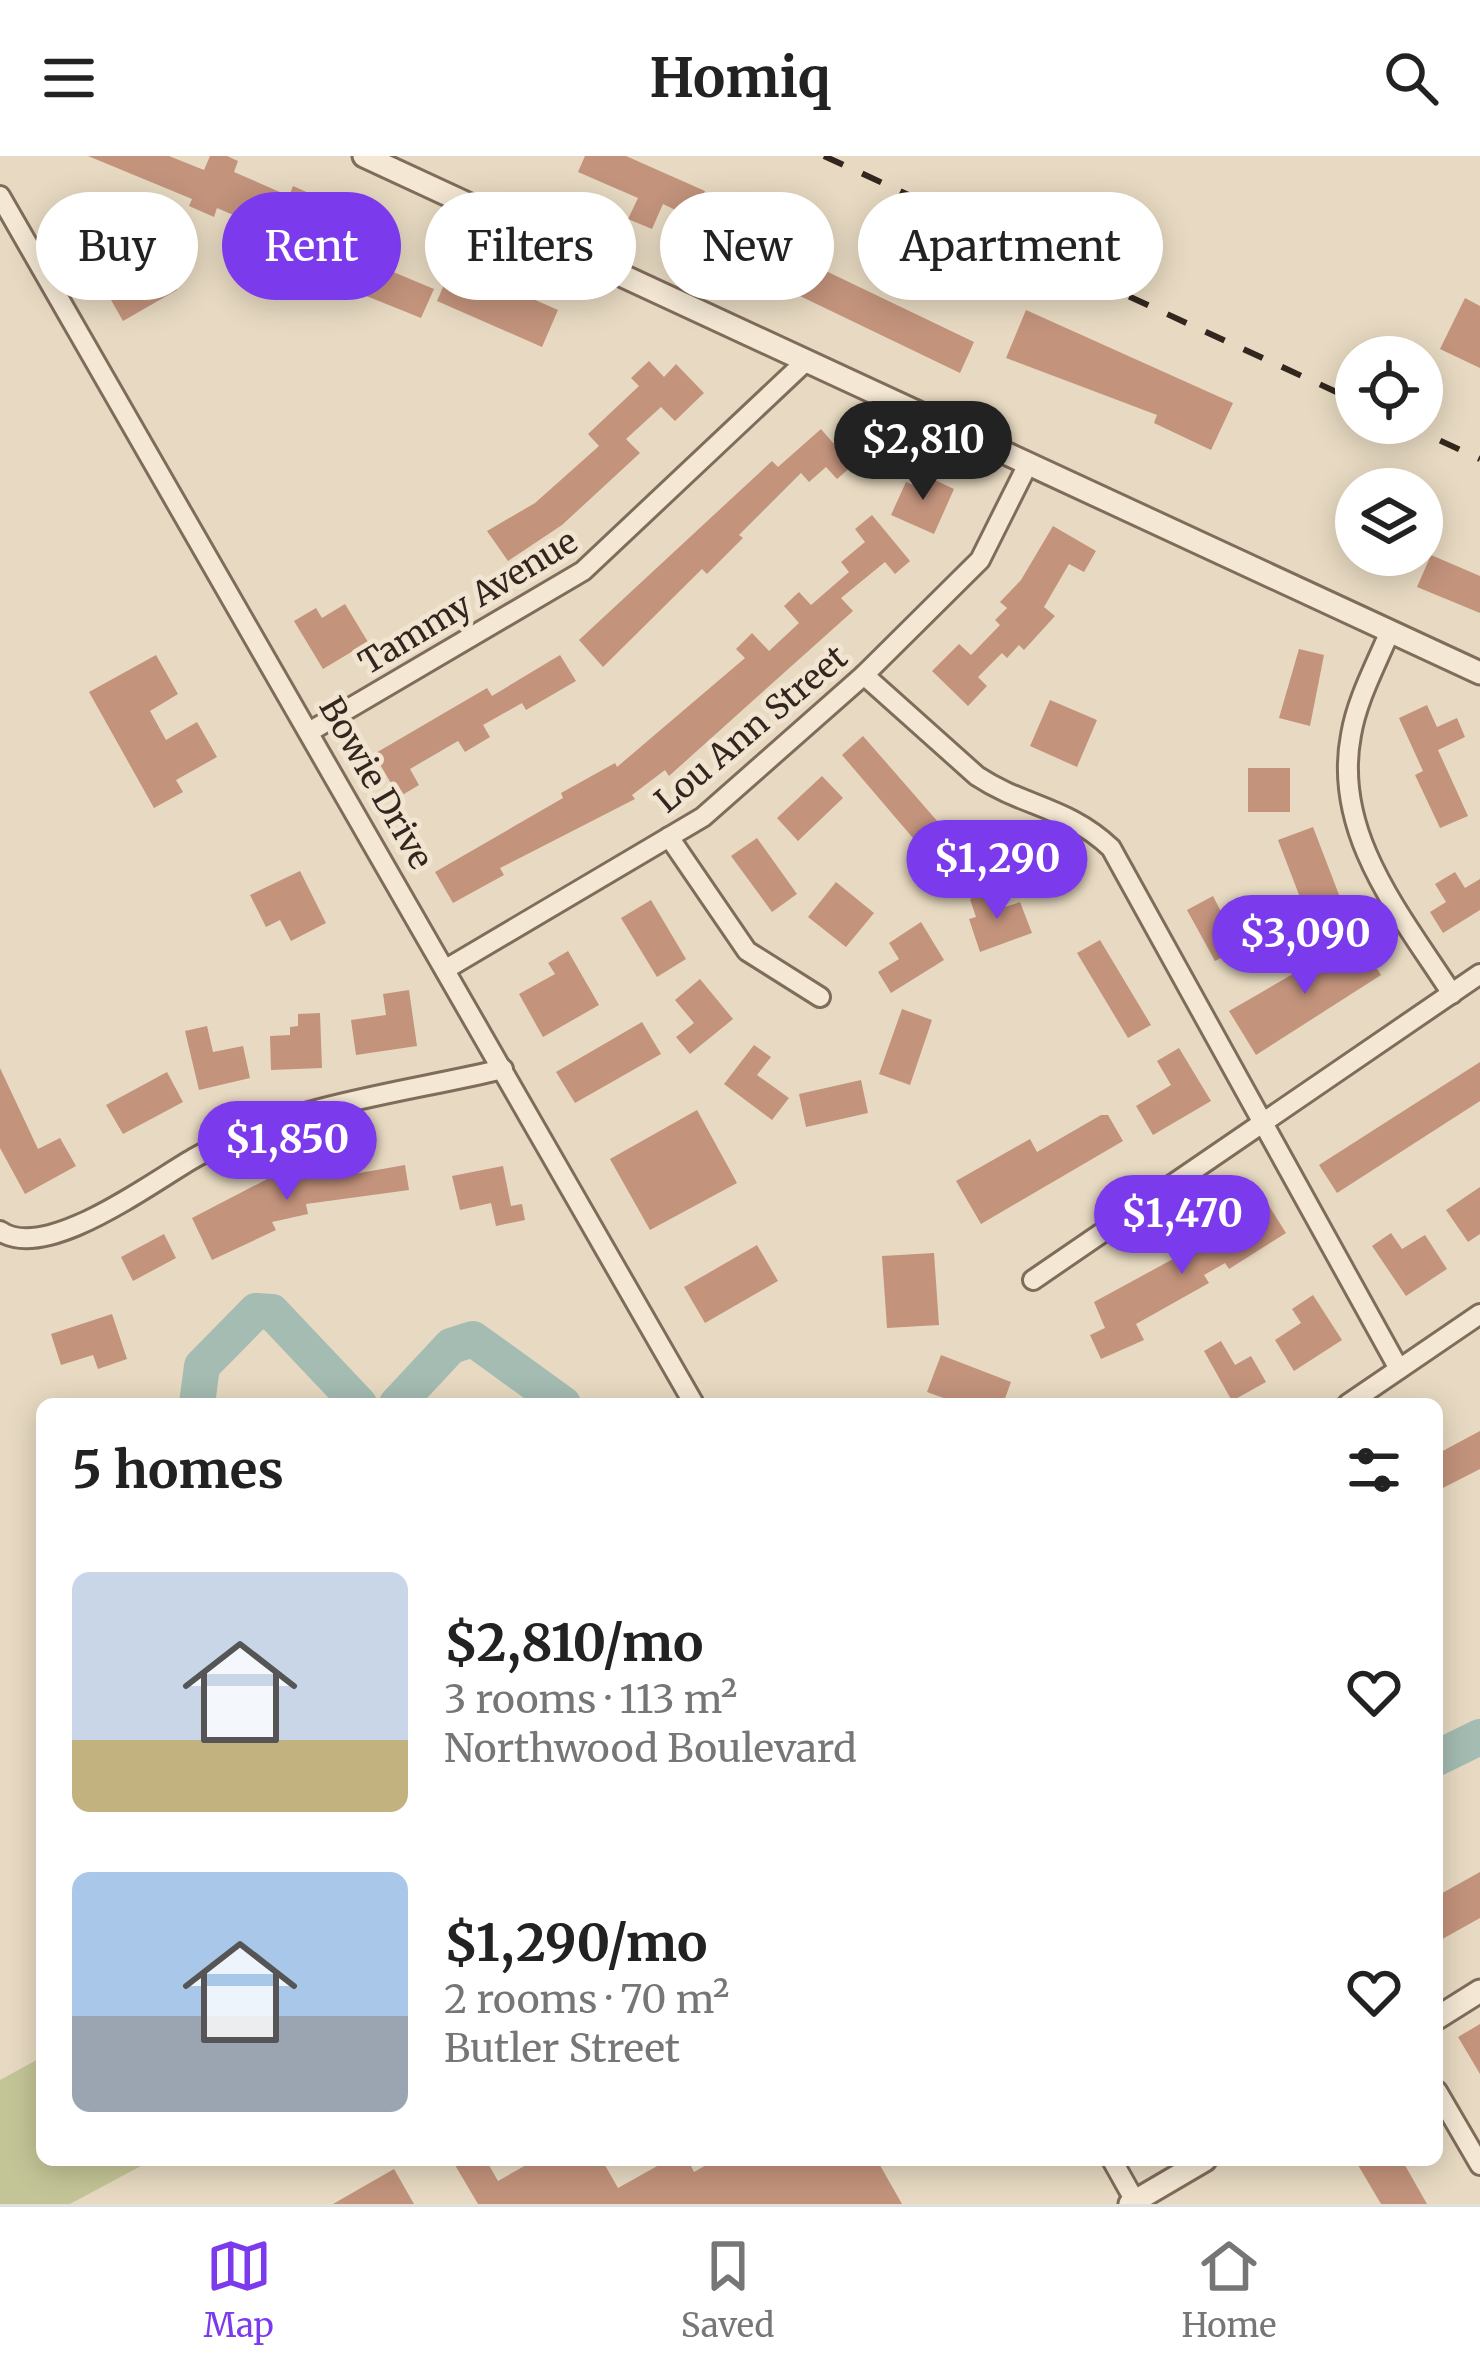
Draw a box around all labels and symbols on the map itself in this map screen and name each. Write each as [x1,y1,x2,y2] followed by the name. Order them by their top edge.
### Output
[825,401,1021,503] pin: $2,810
[351,521,585,683] street label: Tammy Avenue
[647,637,855,821] street label: Lou Ann Street
[310,690,442,876] street label: Bowie Drive
[899,820,1095,922] pin: $1,290
[1207,895,1403,997] pin: $3,090
[189,1101,385,1203] pin: $1,850
[1084,1175,1280,1277] pin: $1,470

